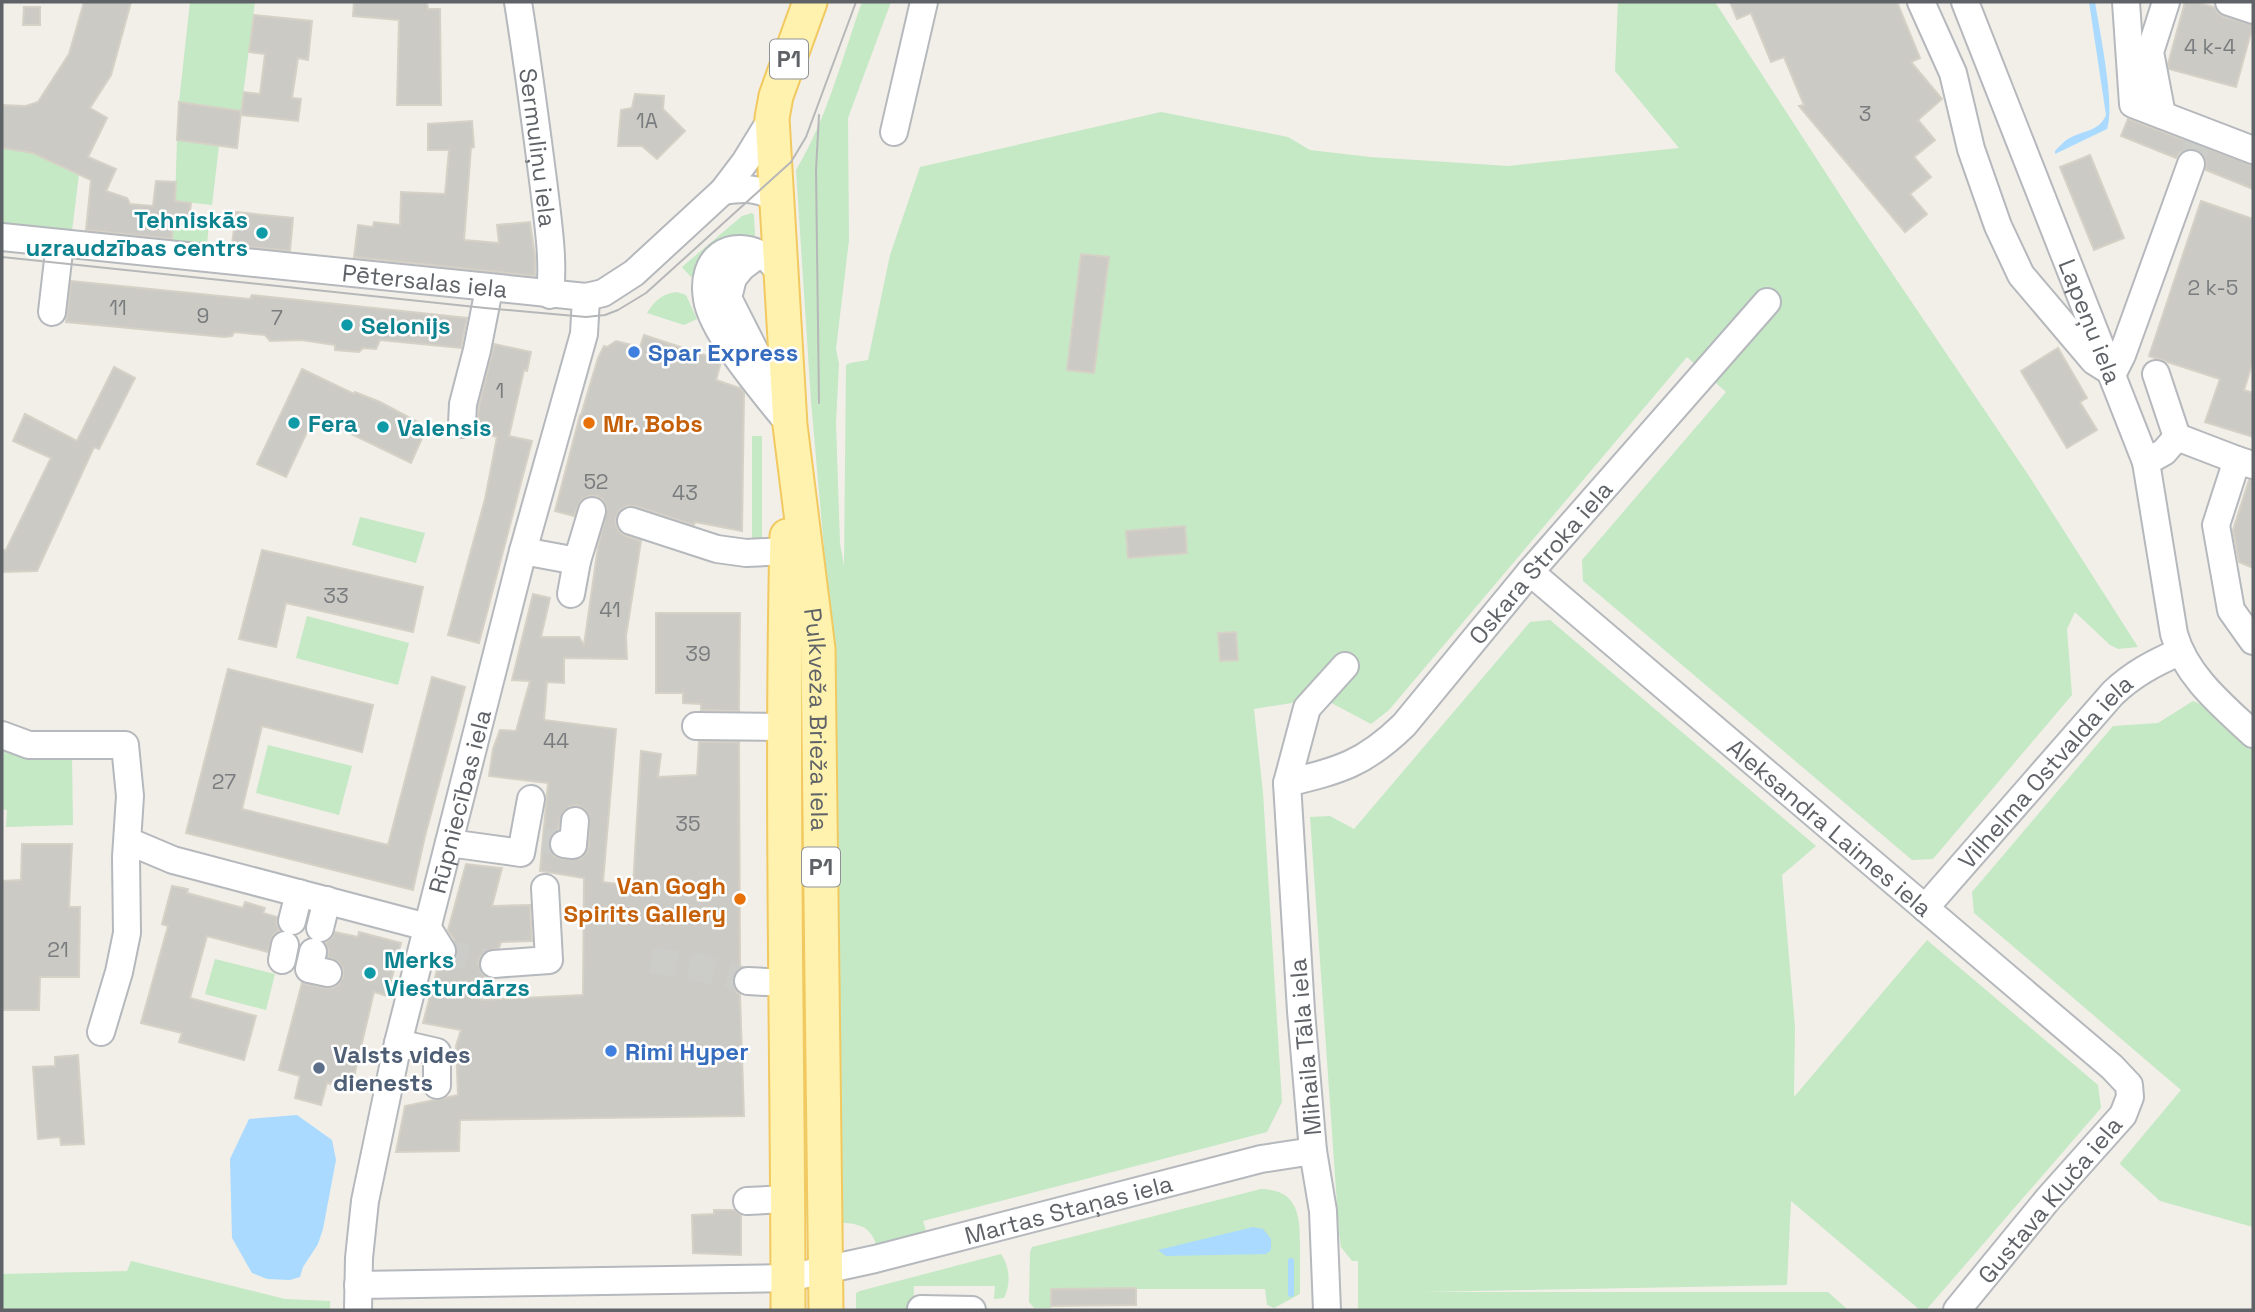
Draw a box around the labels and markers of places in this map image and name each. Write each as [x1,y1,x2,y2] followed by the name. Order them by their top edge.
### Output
[25,204,248,263] place label: Tehniskās uzraudzības centrs
[254,225,270,241] marker: Tehniskās uzraudzības centrs
[361,310,451,341] place label: Selonijs
[339,317,355,333] marker: Selonijs
[648,337,798,368] place label: Spar Express
[626,344,642,360] marker: Spar Express
[308,408,358,439] place label: Fera
[603,408,703,439] place label: Mr. Bobs
[397,412,492,443] place label: Valensis
[286,415,302,431] marker: Fera
[581,415,597,431] marker: Mr. Bobs
[375,419,391,435] marker: Valensis
[564,870,726,929] place label: Van Gogh Spirits Gallery
[732,891,748,907] marker: Van Gogh Spirits Gallery
[384,944,530,1003] place label: Merks Viesturdārzs
[362,965,378,981] marker: Merks Viesturdārzs
[625,1036,749,1067] place label: Rimi Hyper
[333,1039,471,1098] place label: Valsts vides dienests
[603,1043,619,1059] marker: Rimi Hyper
[311,1060,327,1076] marker: Valsts vides dienests

